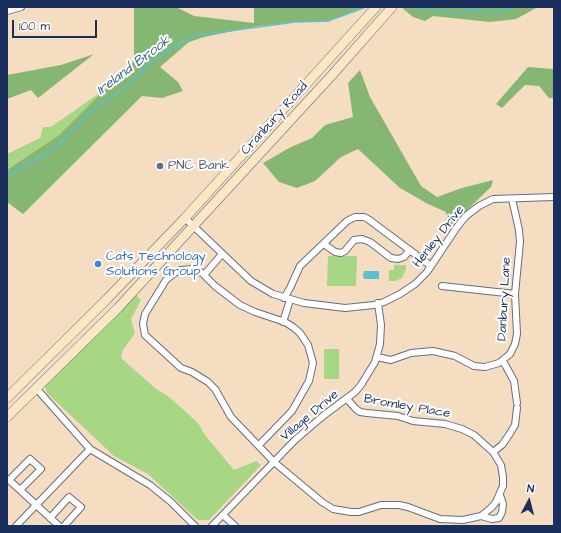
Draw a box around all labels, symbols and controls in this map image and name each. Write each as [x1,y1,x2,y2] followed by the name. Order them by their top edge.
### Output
[14,12,99,38] scale bar
[19,18,50,35] text: 100 m
[94,33,174,99] water label: Ireland Brook
[238,79,312,159] street label: Cranbury Road
[168,158,229,174] place label: PNC Bank
[155,161,165,171] marker: PNC Bank
[410,203,468,271] street label: Henley Drive
[106,249,206,280] place label: Cats Technology Solutions Group
[495,257,515,341] street label: Danbury Lane
[93,259,103,269] marker: Cats Technology Solutions Group
[278,387,342,445] street label: Village Drive
[363,392,451,422] street label: Bromley Place
[509,481,549,521] north arrow
[526,481,535,496] text: N

